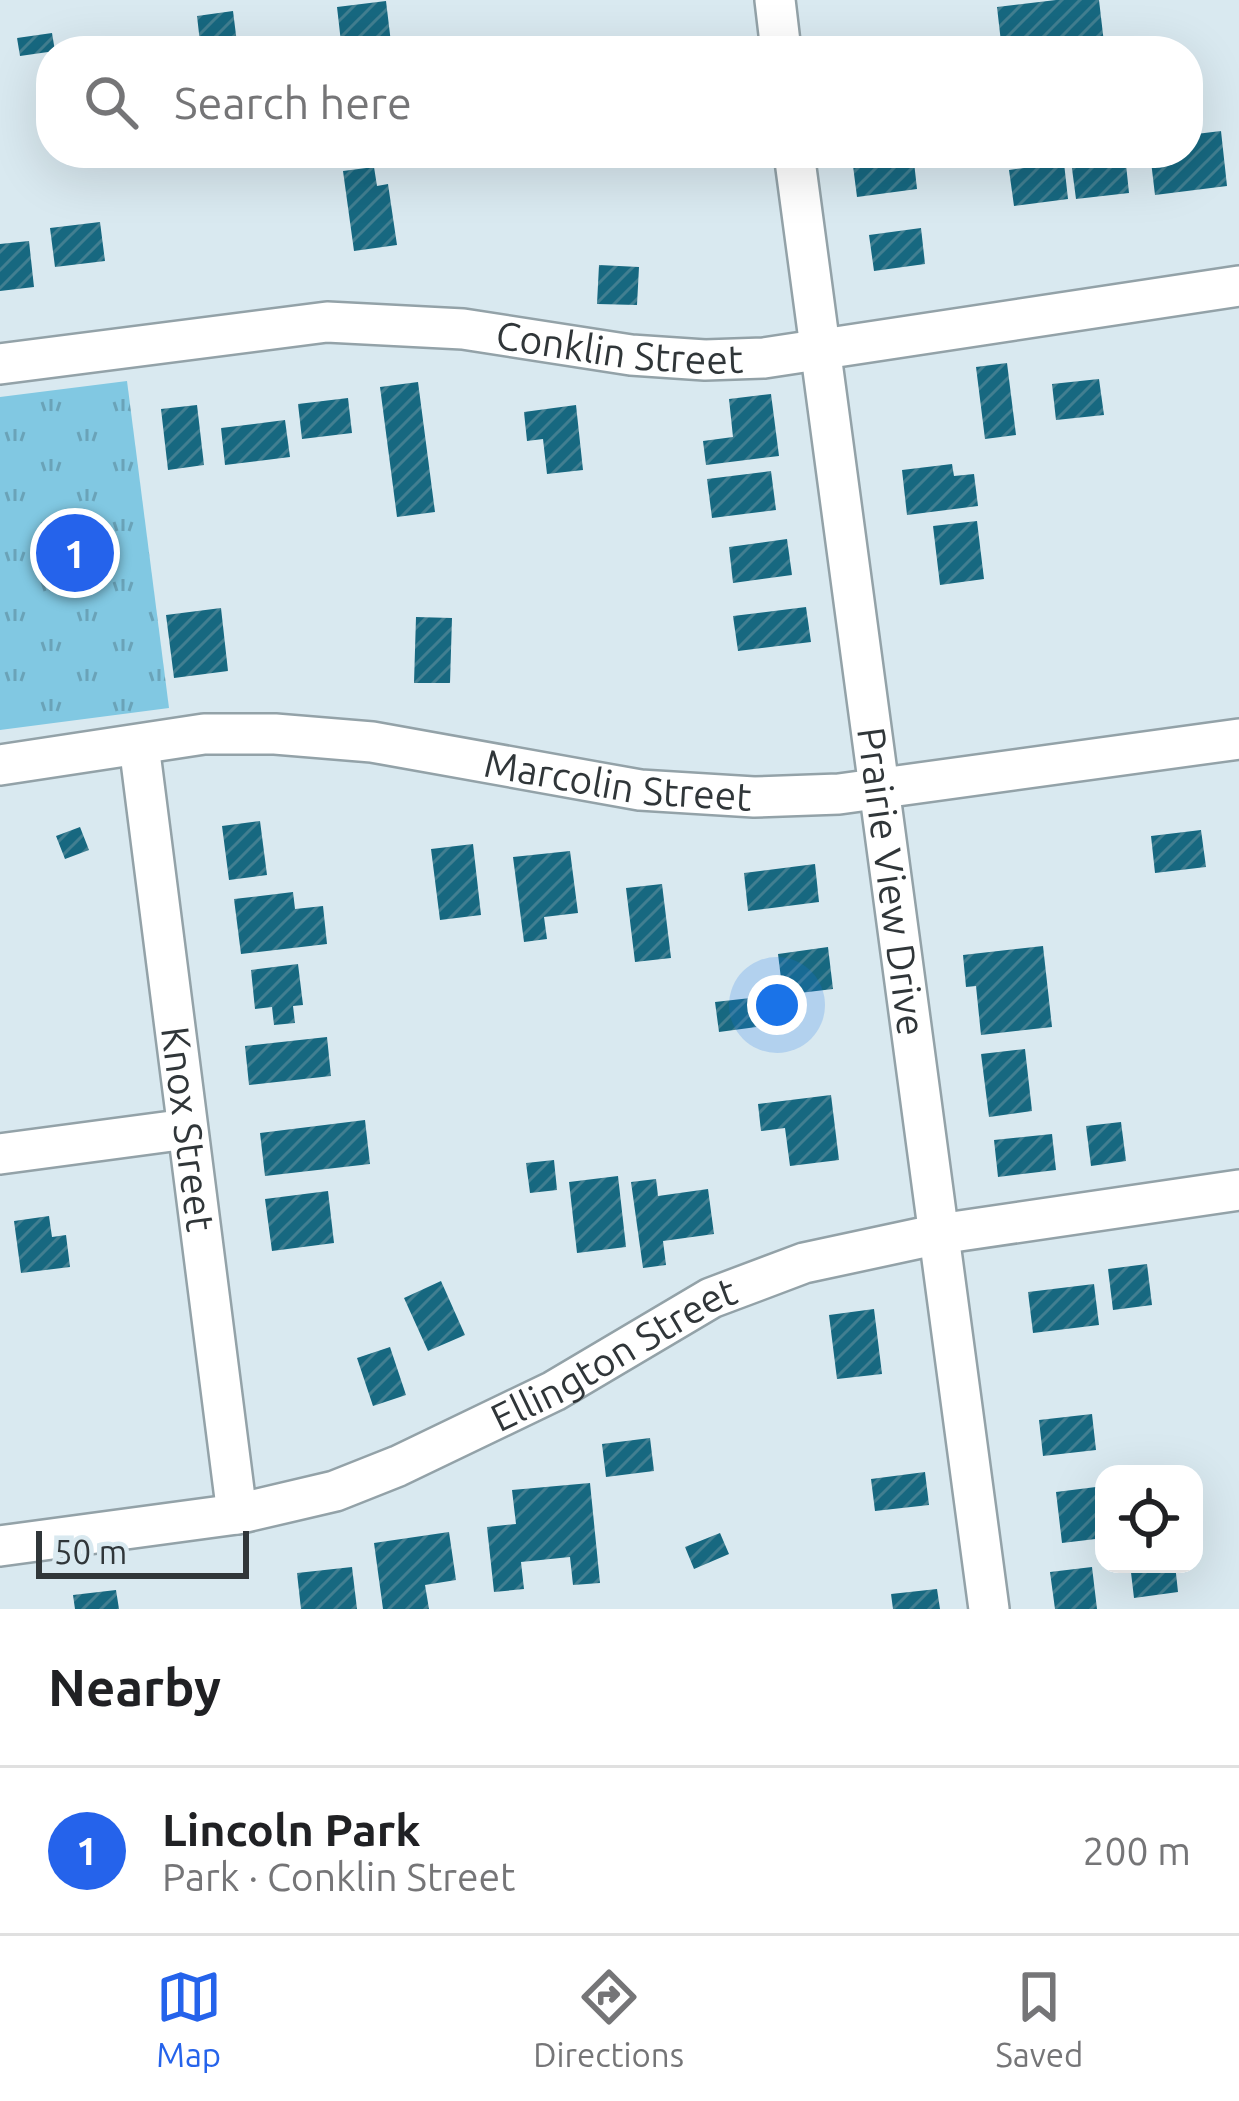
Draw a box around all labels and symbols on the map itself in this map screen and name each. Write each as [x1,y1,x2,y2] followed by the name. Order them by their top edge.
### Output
[493,312,744,381] street label: Conklin Street
[36,508,114,598] pin: 1
[850,725,934,1038] street label: Prairie View Drive
[481,741,753,818] street label: Marcolin Street
[747,975,807,1035] your location
[154,1024,223,1234] street label: Knox Street
[484,1269,742,1439] street label: Ellington Street
[36,1525,249,1578] scale bar

